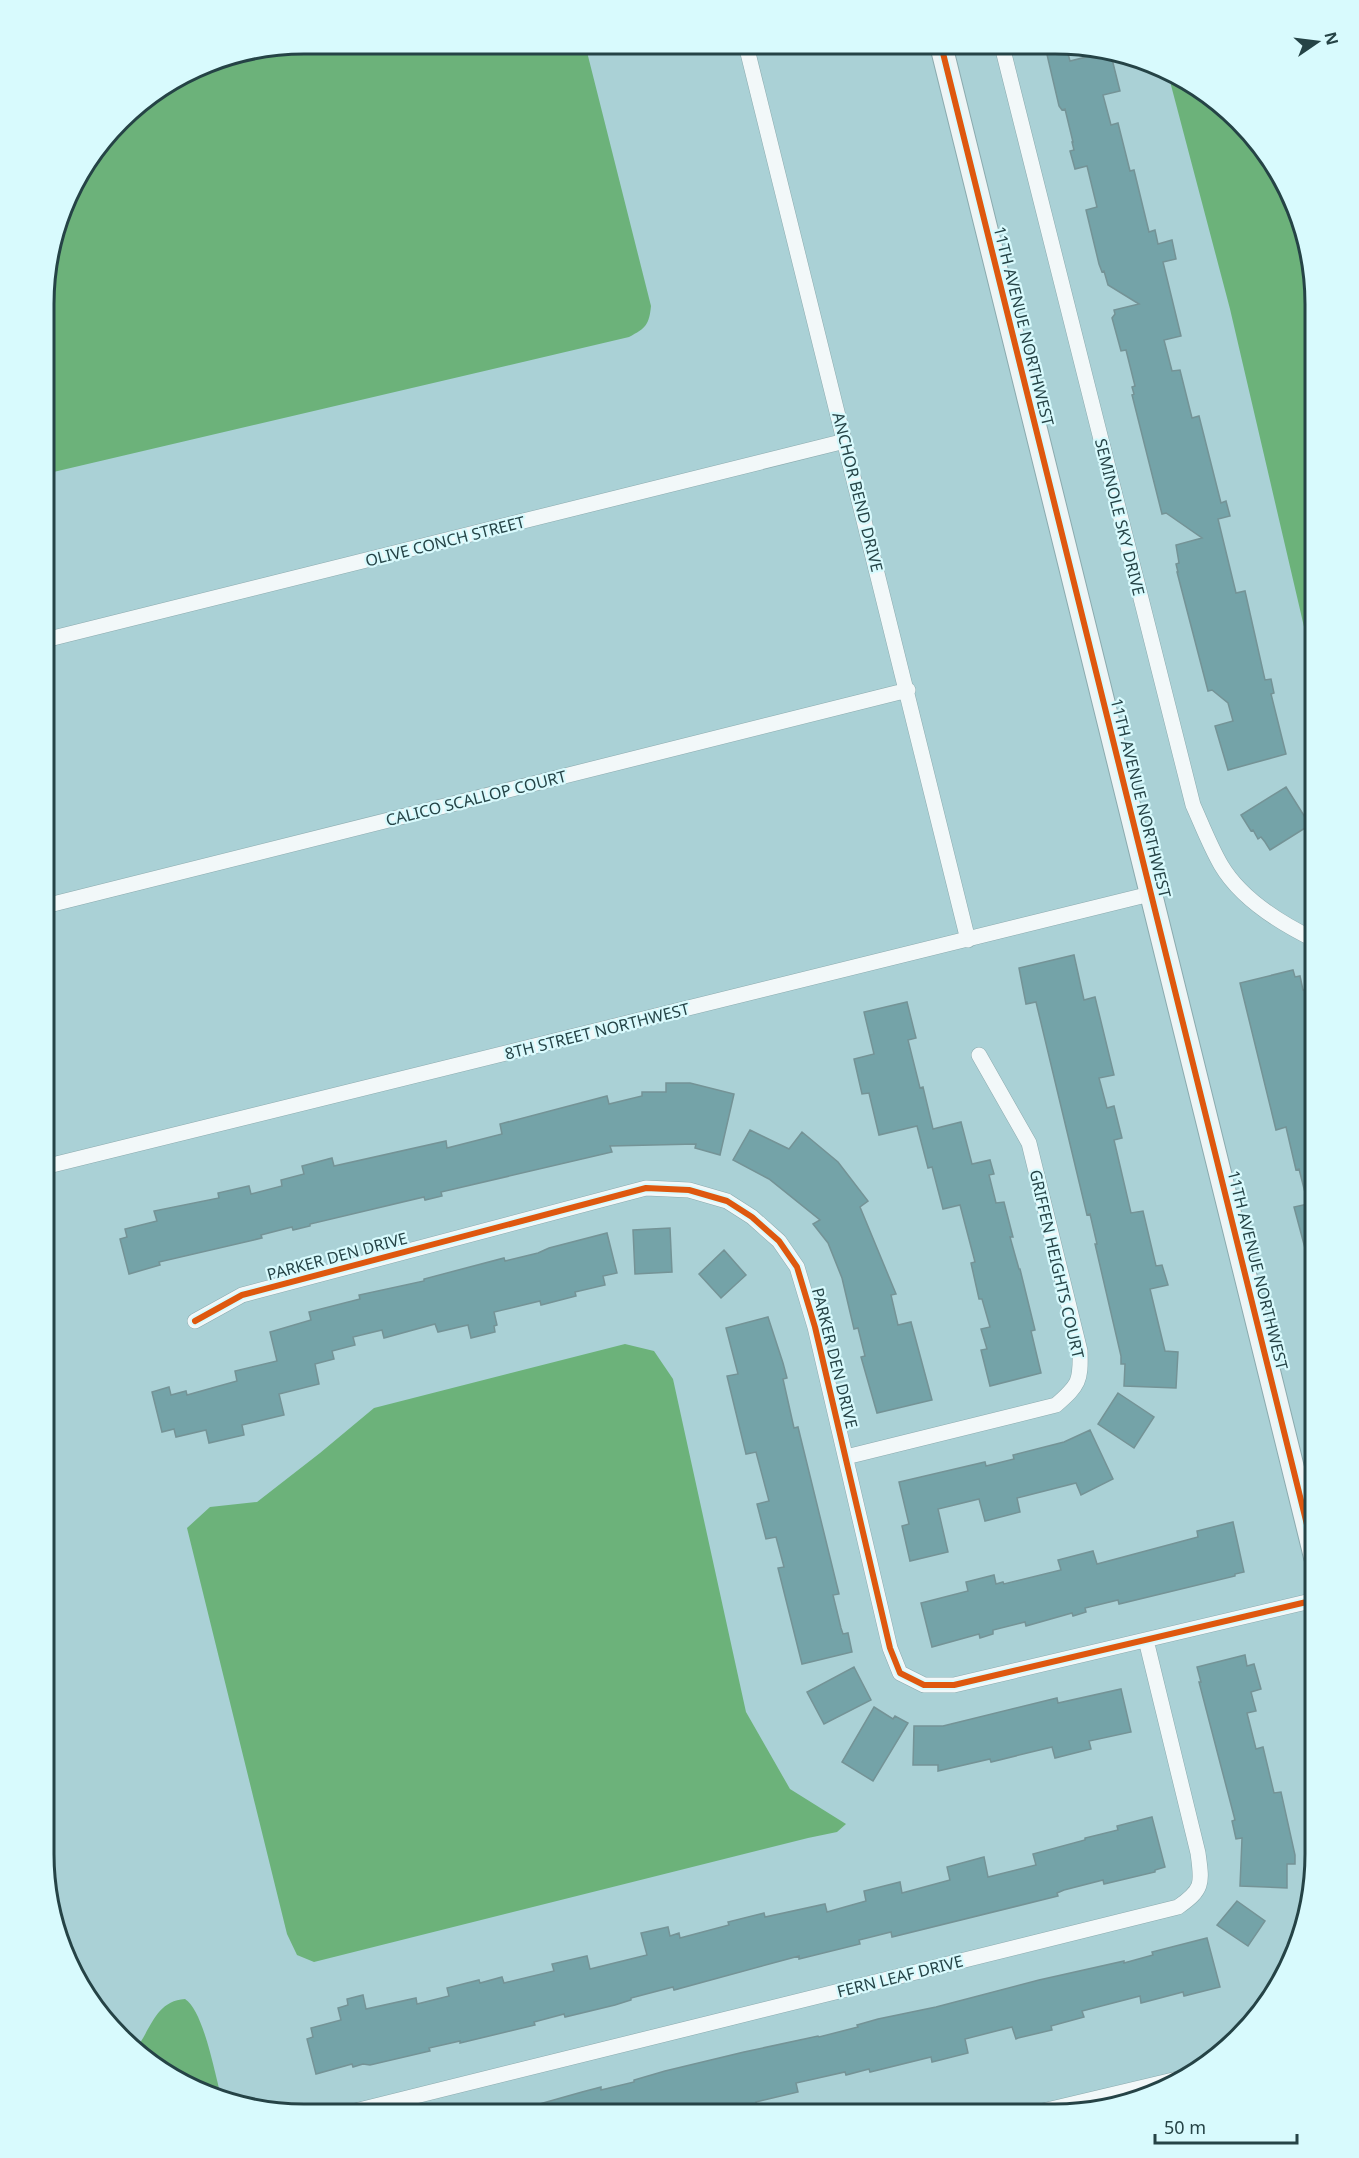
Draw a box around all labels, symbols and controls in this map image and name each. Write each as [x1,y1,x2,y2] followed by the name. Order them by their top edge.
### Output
[1287,12,1347,72] north arrow
[1319,29,1344,47] text: N
[989,224,1059,428] street label: 11TH AVENUE NORTHWEST
[828,410,888,574] street label: ANCHOR BEND DRIVE
[1090,436,1150,598] street label: SEMINOLE SKY DRIVE
[363,510,527,571] street label: OLIVE CONCH STREET
[1106,696,1176,900] street label: 11TH AVENUE NORTHWEST
[383,765,569,831] street label: CALICO SCALLOP COURT
[502,997,692,1065] street label: 8TH STREET NORTHWEST
[1025,1167,1089,1361] street label: GRIFFEN HEIGHTS COURT
[1223,1168,1293,1372] street label: 11TH AVENUE NORTHWEST
[264,1227,410,1285] street label: PARKER DEN DRIVE
[807,1285,863,1431] street label: PARKER DEN DRIVE
[835,1950,965,2002] street label: FERN LEAF DRIVE
[1155,2107,1298,2145] scale bar
[1164,2115,1206,2139] text: 50 m

